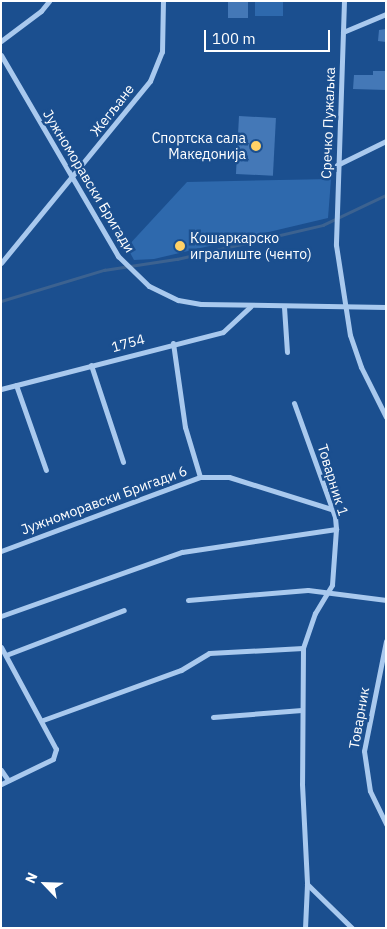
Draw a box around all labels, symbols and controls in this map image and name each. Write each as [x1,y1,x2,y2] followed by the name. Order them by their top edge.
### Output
[207,20,333,52] scale bar
[212,29,256,48] text: 100 m
[318,67,338,179] street label: Сречко Пужаљка
[86,81,138,139] street label: Жегљане
[40,106,138,256] street label: Јужноморавски Бригади
[152,130,246,162] place label: Спортска сала Македонија
[250,140,262,152] marker: Спортска сала Македонија
[190,230,312,262] place label: Кошаркарско игралиште (ченто)
[174,240,186,252] marker: Кошаркарско игралиште (ченто)
[110,331,146,355] street label: 1754
[314,442,352,518] street label: Товарник 1
[19,462,189,538] street label: Јужноморавски Бригади 6
[345,686,373,750] street label: Товарник
[20,859,70,909] north arrow
[21,870,42,886] text: N

